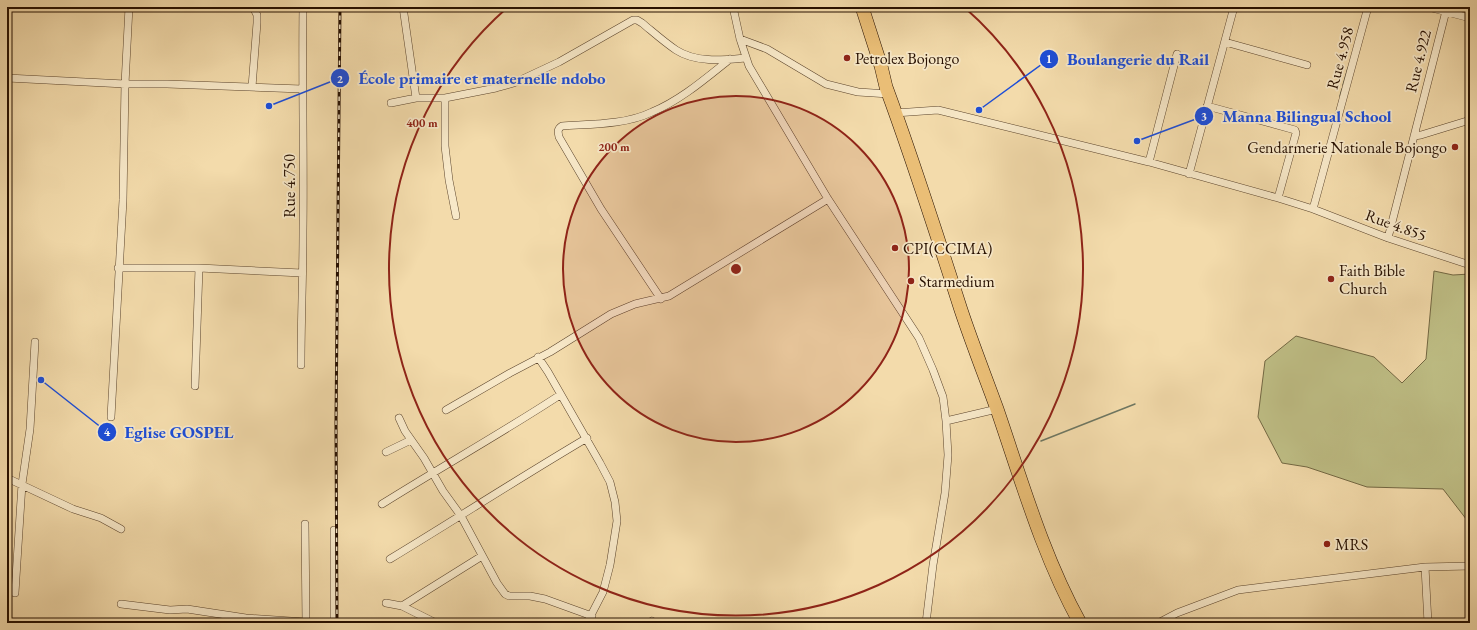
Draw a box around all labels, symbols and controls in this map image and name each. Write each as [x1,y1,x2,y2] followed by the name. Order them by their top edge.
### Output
[1322,24,1358,91] street label: Rue 4.958
[1400,27,1436,94] street label: Rue 4.922
[1039,44,1217,73] callout: Boulangerie du Rail
[855,48,959,69] place label: Petrolex Bojongo
[1067,48,1209,70] text: Boulangerie du Rail
[1046,51,1052,67] text: 1
[842,53,852,63] marker: Petrolex Bojongo
[330,64,613,93] callout: École primaire et maternelle ndobo
[358,67,606,89] text: École primaire et maternelle ndobo
[337,71,344,87] text: 2
[1194,102,1399,131] callout: Manna Bilingual School
[1222,105,1392,127] text: Manna Bilingual School
[1201,108,1207,124] text: 3
[406,115,438,131] text: 400 m
[1247,137,1447,158] place label: Gendarmerie Nationale Bojongo
[598,139,630,155] text: 200 m
[1450,142,1460,152] marker: Gendarmerie Nationale Bojongo
[279,154,300,218] street label: Rue 4.750
[1362,204,1430,246] street label: Rue 4.855
[903,238,992,259] place label: CPI(CCIMA)
[890,243,900,253] marker: CPI(CCIMA)
[1339,260,1405,299] place label: Faith Bible Church
[729,262,743,276] centre of rings
[919,271,995,292] place label: Starmedium
[1326,274,1336,284] marker: Faith Bible Church
[906,276,916,286] marker: Starmedium
[97,417,242,446] callout: Eglise GOSPEL
[125,421,234,443] text: Eglise GOSPEL
[104,424,111,440] text: 4
[1335,534,1368,555] place label: MRS
[1322,539,1332,549] marker: MRS

